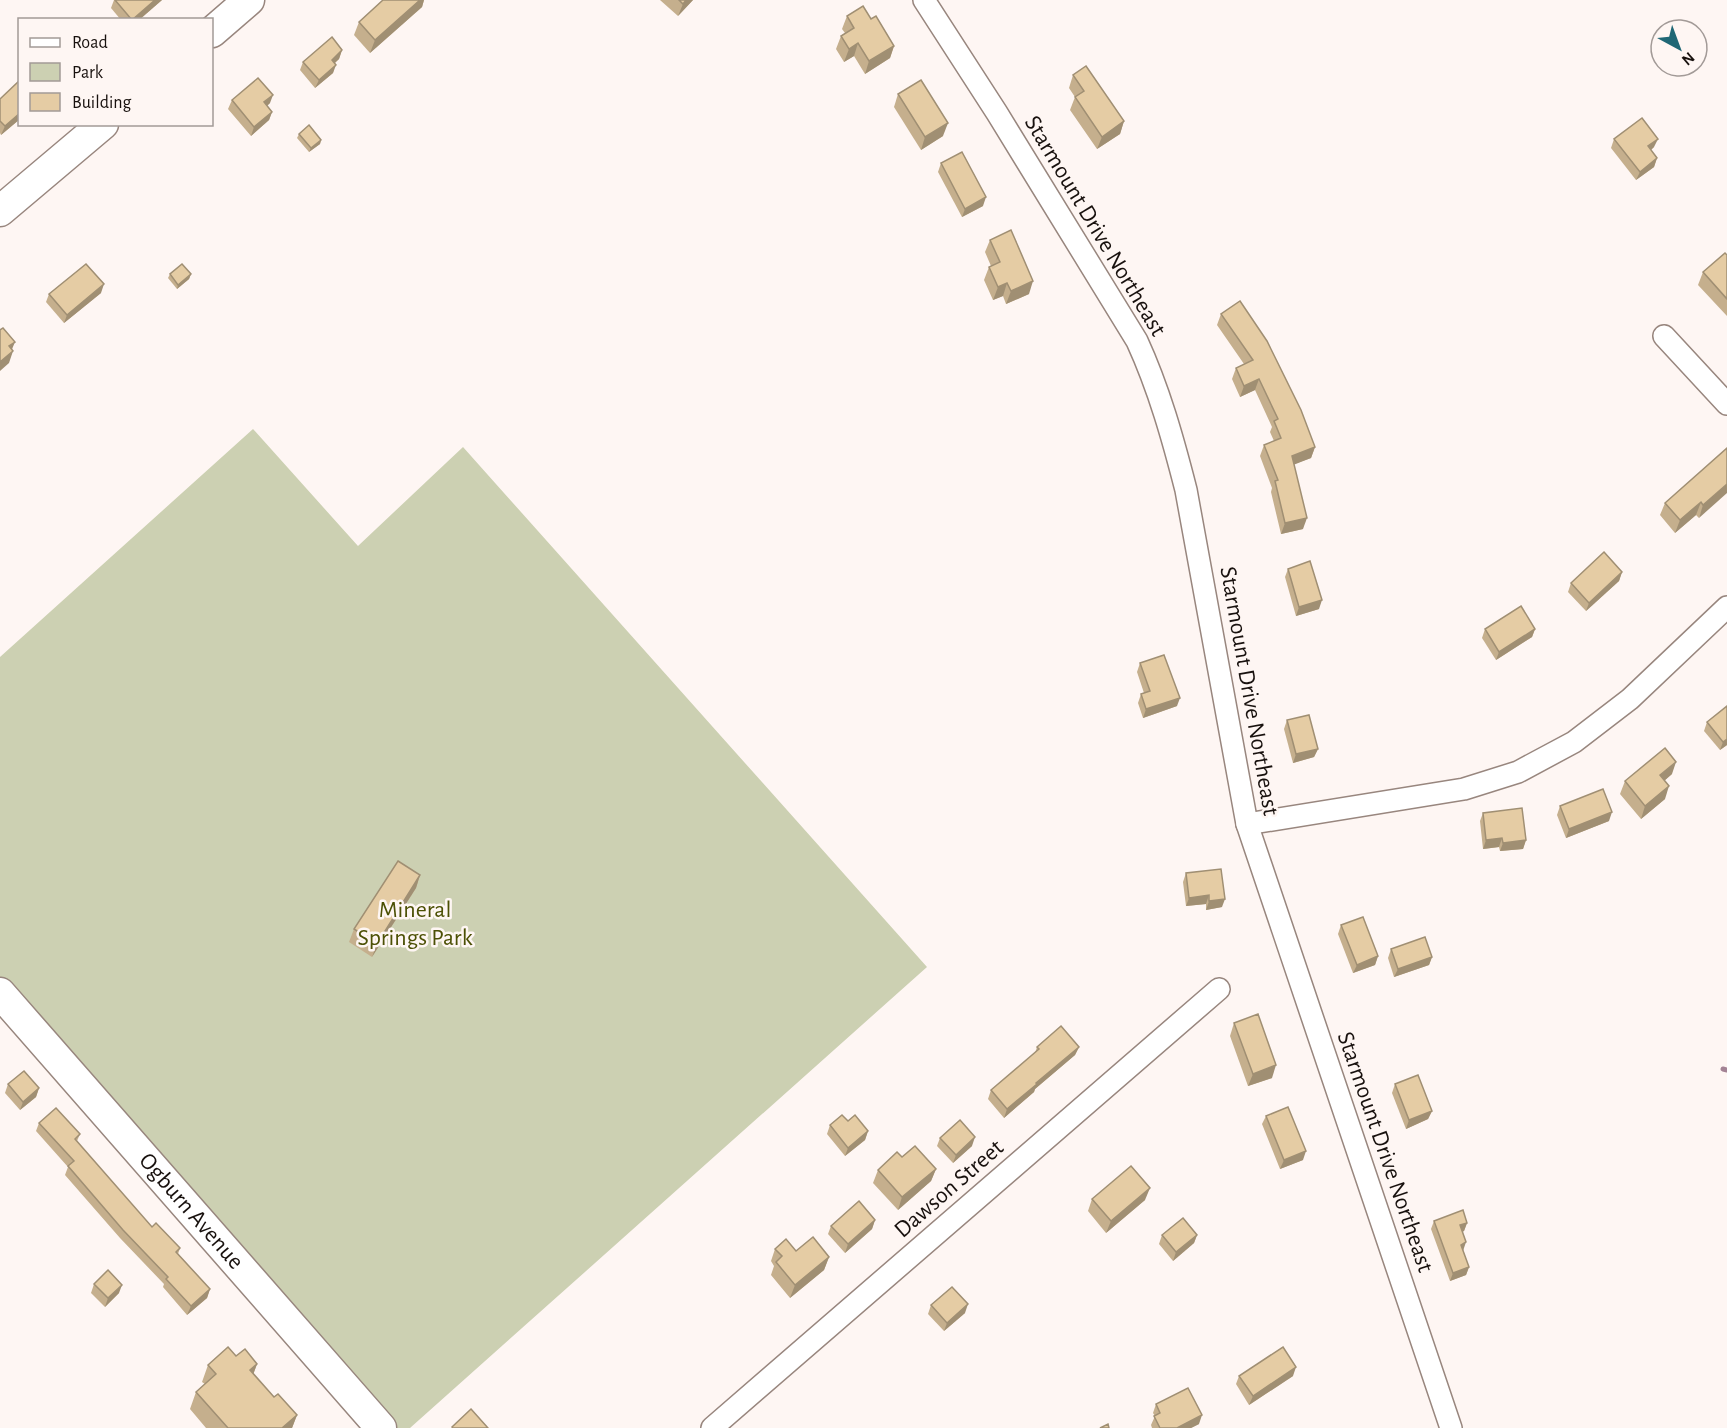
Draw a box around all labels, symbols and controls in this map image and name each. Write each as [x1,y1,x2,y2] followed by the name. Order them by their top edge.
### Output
[18,18,213,126] legend
[1649,18,1709,78] north arrow
[72,34,108,52] text: Road
[1679,49,1698,68] text: N
[72,64,104,82] text: Park
[72,94,132,112] text: Building
[1020,112,1170,341] street label: Starmount Drive Northeast
[1215,565,1283,818] street label: Starmount Drive Northeast
[357,898,473,950] park label: Mineral Springs Park
[1333,1029,1438,1276] street label: Starmount Drive Northeast
[890,1135,1008,1243] street label: Dawson Street
[134,1149,248,1274] street label: Ogburn Avenue

